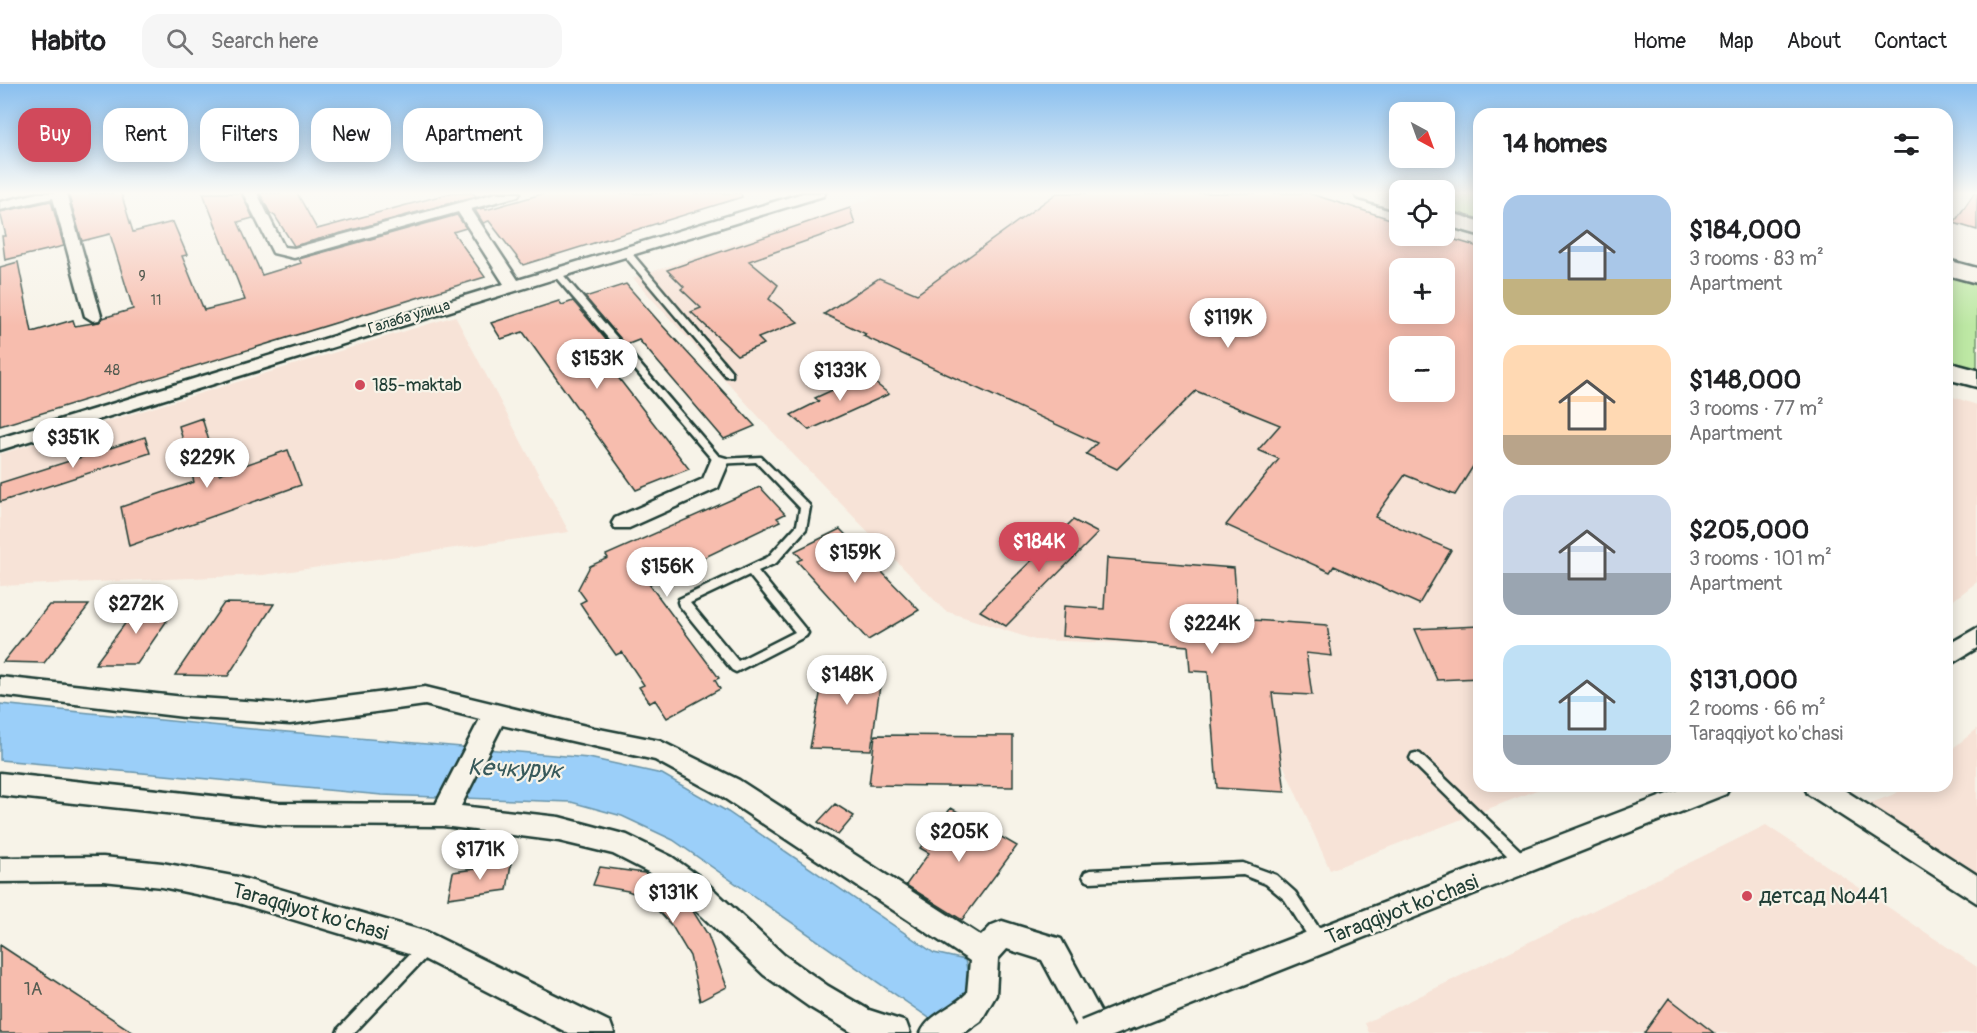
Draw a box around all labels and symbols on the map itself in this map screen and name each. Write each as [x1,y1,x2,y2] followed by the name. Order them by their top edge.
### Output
[1389,102,1455,168] north arrow
[138,268,146,285] house number: 9
[151,292,161,309] house number: 11
[366,296,452,338] street label: Галаба улица
[1186,298,1270,349] pin: $119K
[555,339,639,390] pin: $153K
[798,351,882,402] pin: $133K
[104,361,121,380] house number: 48
[372,374,462,397] place label: 185-maktab
[353,378,367,392] marker: 185-maktab
[31,418,115,469] pin: $351K
[165,438,249,489] pin: $229K
[997,522,1081,573] pin: $184K
[813,533,897,584] pin: $159K
[625,547,709,598] pin: $156K
[94,584,178,635] pin: $272K
[1170,604,1254,655] pin: $224K
[805,655,889,706] pin: $148K
[467,753,565,785] water label: Кечкурук
[917,812,1001,863] pin: $205K
[438,830,522,881] pin: $171K
[1322,868,1483,952] street label: Taraqqiyot ko'chasi
[631,873,715,924] pin: $131K
[229,877,392,947] street label: Taraqqiyot ko'chasi
[1759,883,1888,910] place label: детсад №441
[1740,889,1754,903] marker: детсад №441
[24,978,43,1001] house number: 1A

